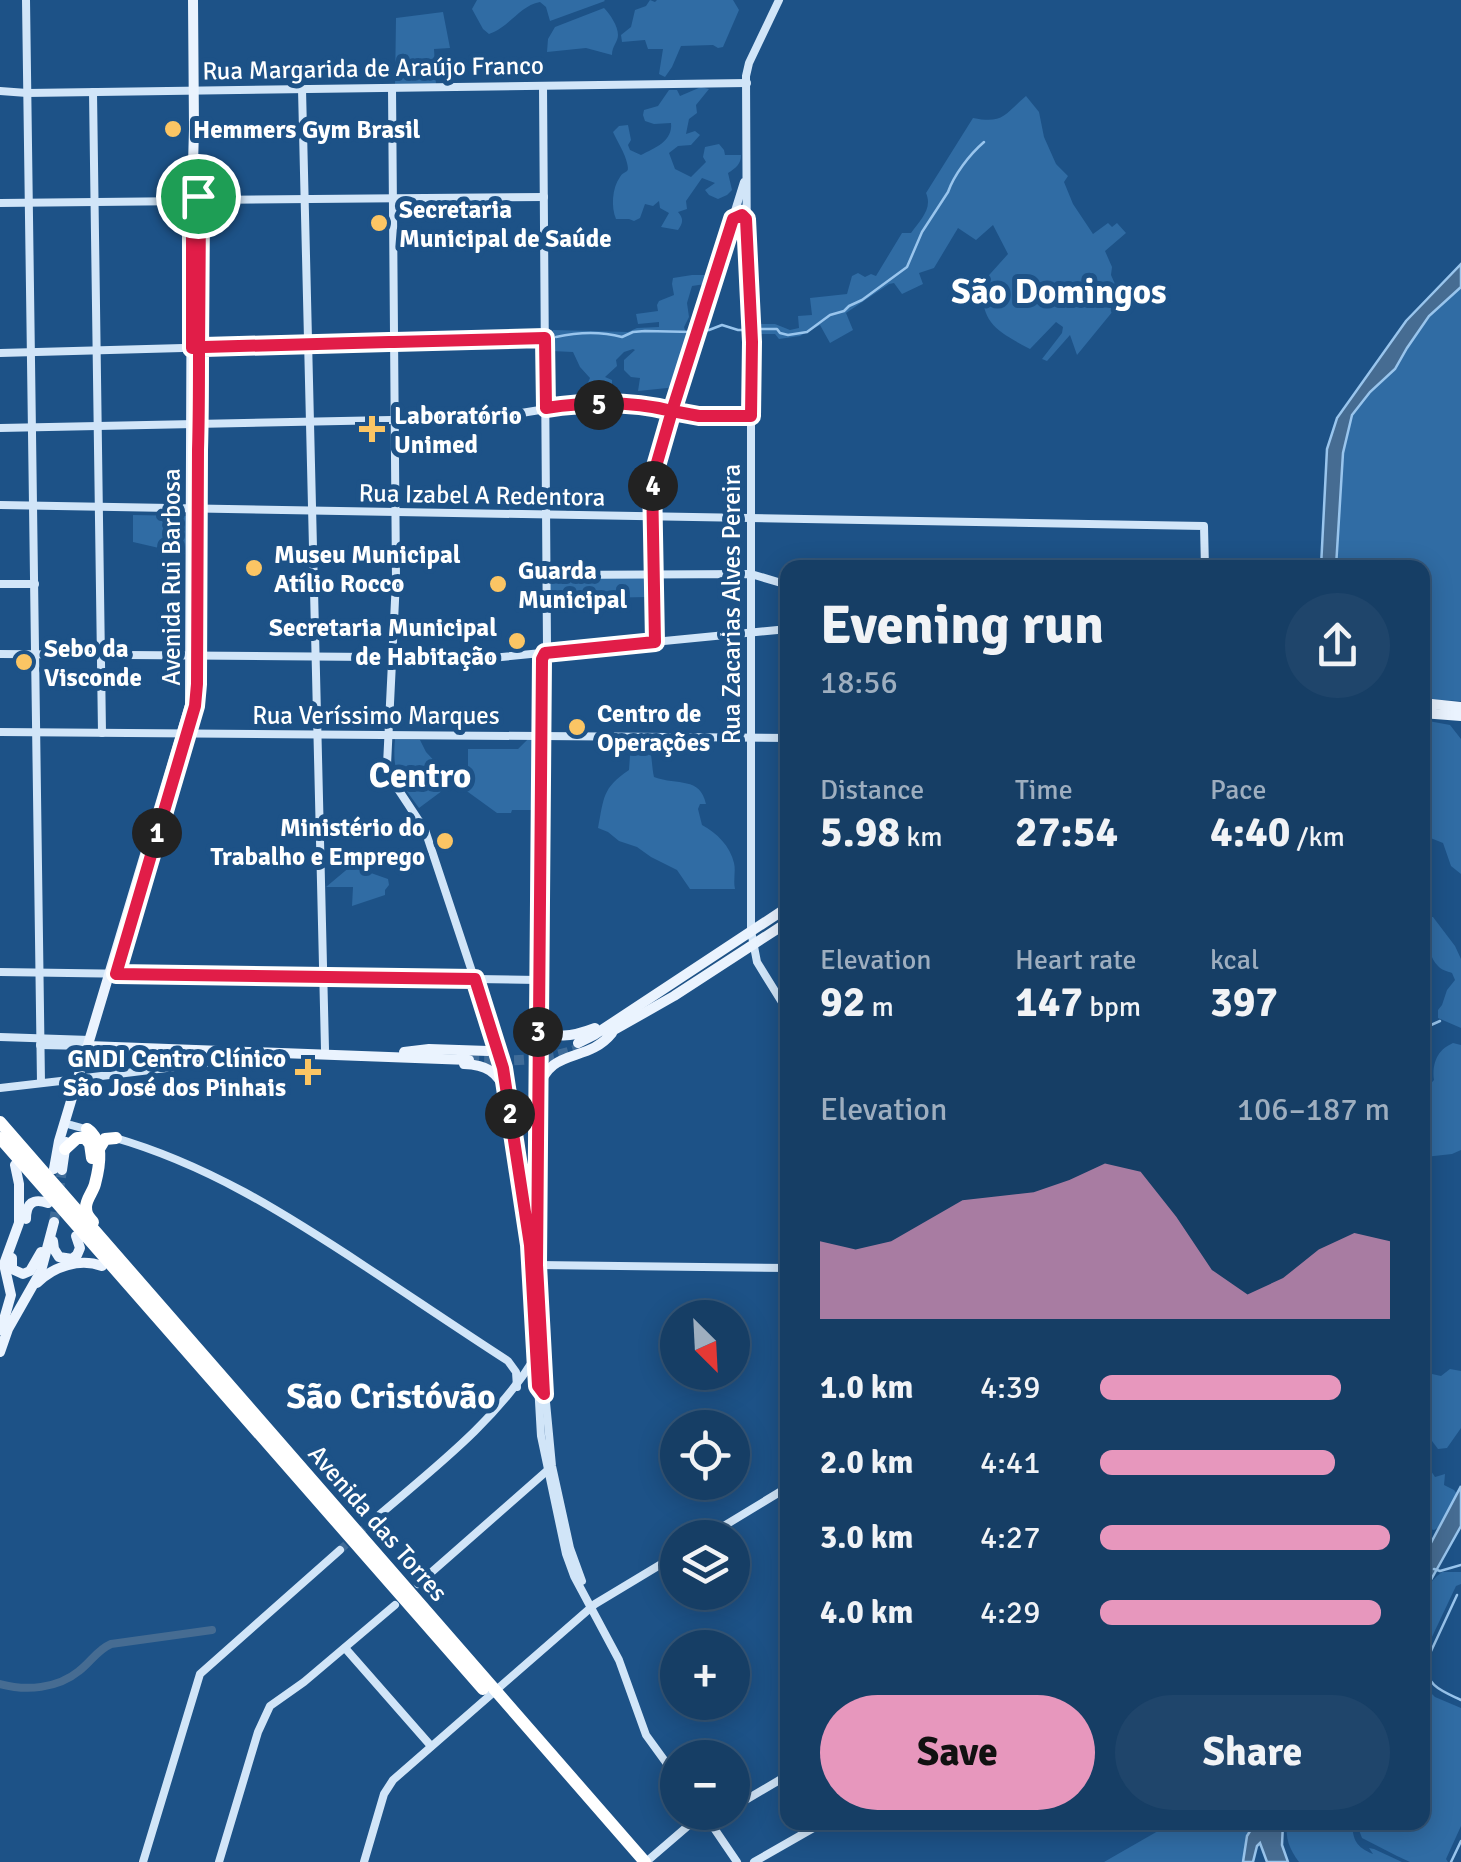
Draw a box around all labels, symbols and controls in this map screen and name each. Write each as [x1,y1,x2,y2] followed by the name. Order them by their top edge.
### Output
[202,50,544,86] street label: Rua Margarida de Araújo Franco
[193,114,421,145] place label: Hemmers Gym Brasil
[162,118,184,140] marker: Hemmers Gym Brasil
[156,154,241,239] pin
[171,169,226,224] icon: arrive
[399,194,612,254] place label: Secretaria Municipal de Saúde
[368,212,390,234] marker: Secretaria Municipal de Saúde
[951,270,1167,313] district label: São Domingos
[574,380,624,430] pin: 5
[591,388,607,422] text: 5
[394,400,522,460] place label: Laboratório Unimed
[359,416,385,442] marker: Laboratório Unimed
[628,461,678,511] pin: 4
[716,464,747,744] street label: Rua Zacarias Alves Pereira
[156,468,187,686] street label: Avenida Rui Barbosa
[645,469,661,503] text: 4
[358,477,606,513] street label: Rua Izabel A Redentora
[274,539,461,599] place label: Museu Municipal Atílio Rocco
[518,555,628,615] place label: Guarda Municipal
[243,557,265,579] marker: Museu Municipal Atílio Rocco
[487,573,509,595] marker: Guarda Municipal
[820,591,1104,659] text: Evening run
[1285,593,1390,698] button: share
[269,612,497,672] place label: Secretaria Municipal de Habitação
[506,630,528,652] marker: Secretaria Municipal de Habitação
[44,633,142,693] place label: Sebo da Visconde
[13,651,35,673] marker: Sebo da Visconde
[820,663,898,702] text: 18:56
[597,698,710,758] place label: Centro de Operações
[252,700,500,731] street label: Rua Veríssimo Marques
[566,716,588,738] marker: Centro de Operações
[369,754,471,797] district label: Centro
[820,773,924,807] text: Distance
[1015,773,1073,807] text: Time
[1210,773,1266,807] text: Pace
[820,807,900,858] text: 5.98
[1015,807,1118,858] text: 27:54
[1210,807,1290,858] text: 4:40
[132,808,182,858] pin: 1
[210,812,425,872] place label: Ministério do Trabalho e Emprego
[149,816,165,850] text: 1
[900,820,943,854] text: km
[1290,820,1345,854] text: /km
[434,830,456,852] marker: Ministério do Trabalho e Emprego
[820,943,932,977] text: Elevation
[1015,943,1137,977] text: Heart rate
[1210,943,1259,977] text: kcal
[820,977,865,1028] text: 92
[1015,977,1083,1028] text: 147
[1210,977,1278,1028] text: 397
[865,990,894,1024] text: m
[1083,990,1141,1024] text: bpm
[513,1007,563,1057] pin: 3
[530,1015,546,1049] text: 3
[63,1043,286,1103] place label: GNDI Centro Clínico São José dos Pinhais
[295,1059,321,1085] marker: GNDI Centro Clínico São José dos Pinhais
[485,1089,535,1139] pin: 2
[820,1090,947,1129] text: Elevation
[1237,1090,1390,1129] text: 106–187 m
[502,1097,518,1131] text: 2
[660,1300,750,1390] north arrow
[660,1300,750,1830] map controls
[820,1368,913,1407] text: 1.0 km
[980,1368,1040,1407] text: 4:39
[287,1375,495,1418] district label: São Cristóvão
[660,1410,750,1500] button: locate
[302,1438,454,1608] street label: Avenida das Torres
[820,1443,913,1482] text: 2.0 km
[980,1443,1040,1482] text: 4:41
[820,1518,913,1557] text: 3.0 km
[980,1518,1040,1557] text: 4:27
[660,1520,750,1610] button: layers
[820,1593,913,1632] text: 4.0 km
[980,1593,1040,1632] text: 4:29
[660,1630,750,1720] button: +
[820,1695,1095,1810] button: Save
[1115,1695,1390,1810] button: Share
[660,1740,750,1830] button: −

